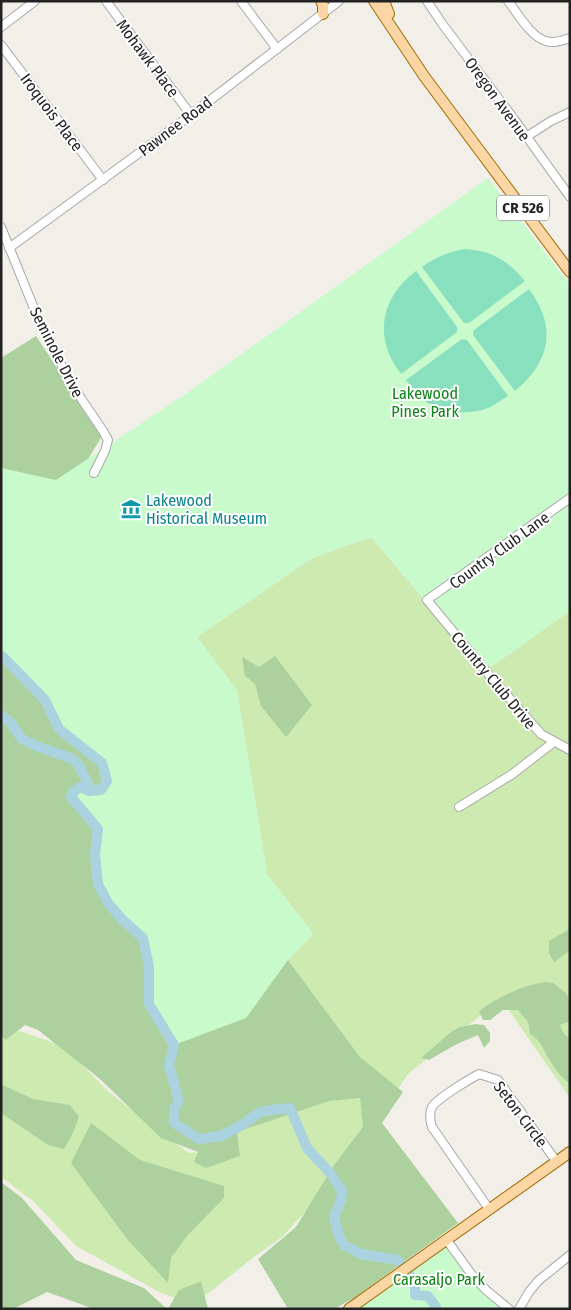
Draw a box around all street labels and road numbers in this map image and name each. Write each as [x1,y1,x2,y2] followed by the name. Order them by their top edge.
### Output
[112,16,183,101] street label: Mohawk Place
[461,54,534,145] street label: Oregon Avenue
[16,70,87,155] street label: Iroquois Place
[135,93,216,160] street label: Pawnee Road
[497,196,549,220] road number: CR 526
[26,304,87,401] street label: Seminole Drive
[446,508,553,593] street label: Country Club Lane
[447,628,540,733] street label: Country Club Drive
[490,1078,552,1151] street label: Seton Circle

